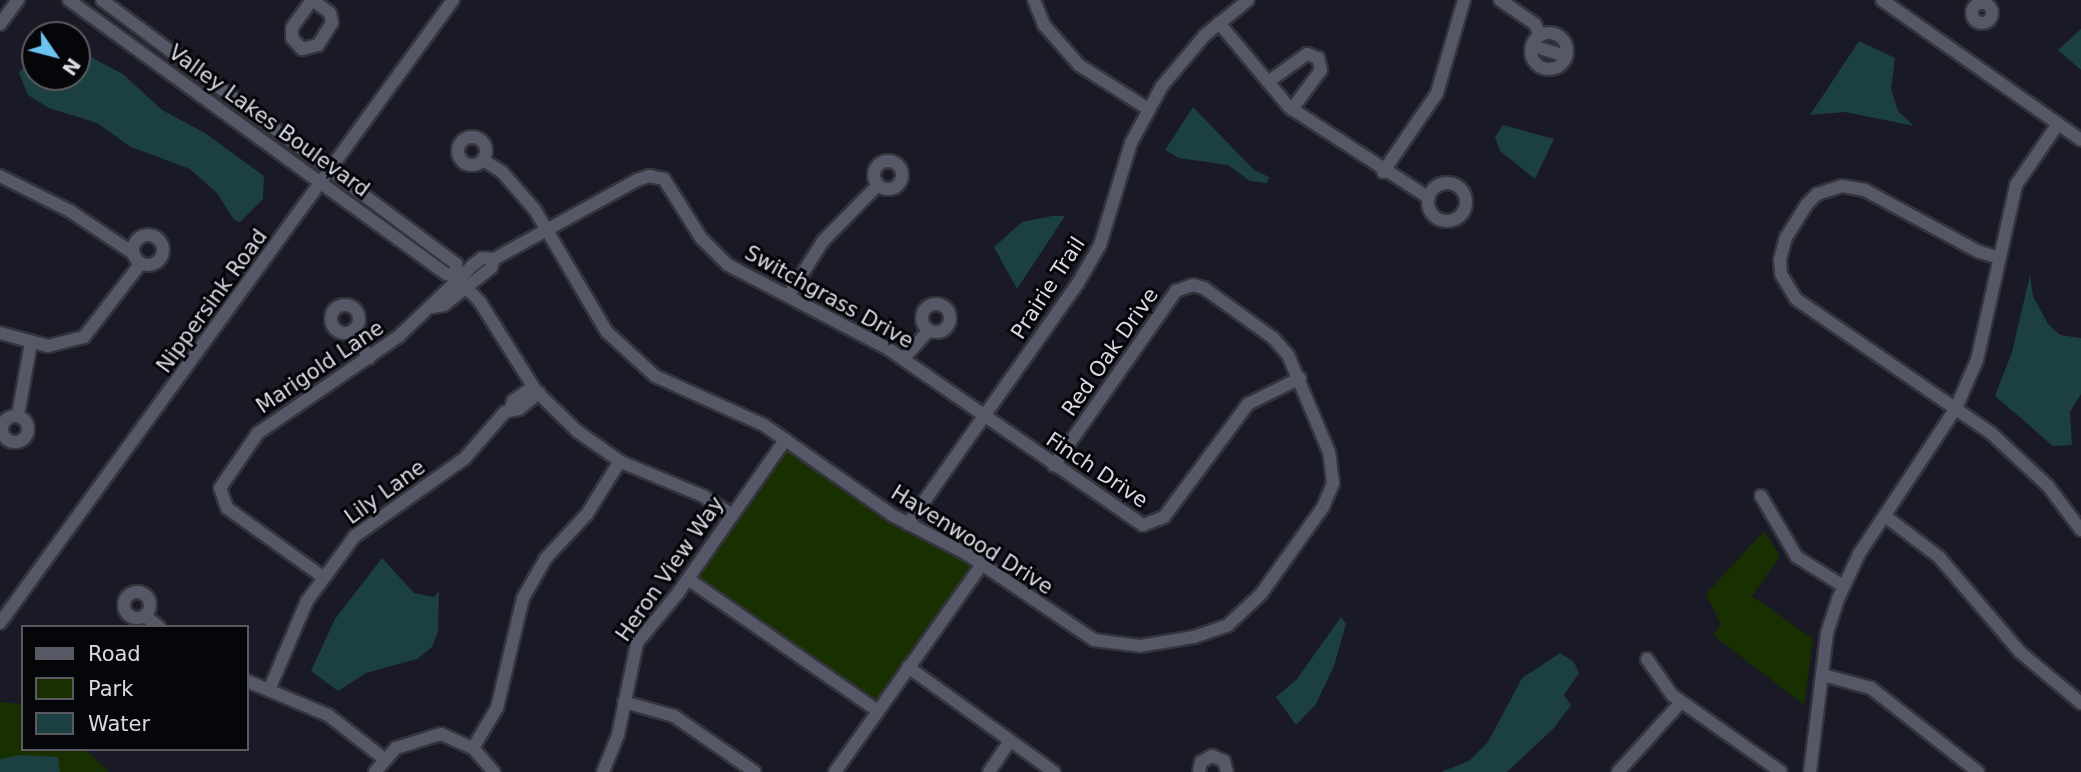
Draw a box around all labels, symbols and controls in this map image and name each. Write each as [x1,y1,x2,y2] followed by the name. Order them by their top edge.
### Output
[21,21,91,91] north arrow
[164,40,374,202] street label: Valley Lakes Boulevard
[58,54,85,80] text: N
[151,224,273,378] street label: Nippersink Road
[1006,232,1090,344] street label: Prairie Trail
[740,240,918,354] street label: Switchgrass Drive
[1056,283,1164,421] street label: Red Oak Drive
[251,315,389,419] street label: Marigold Lane
[1041,427,1153,513] street label: Finch Drive
[340,454,430,530] street label: Lily Lane
[886,480,1058,600] street label: Havenwood Drive
[611,492,729,646] street label: Heron View Way
[21,625,248,751] legend
[88,642,141,666] text: Road
[88,677,133,701] text: Park
[88,712,150,736] text: Water

